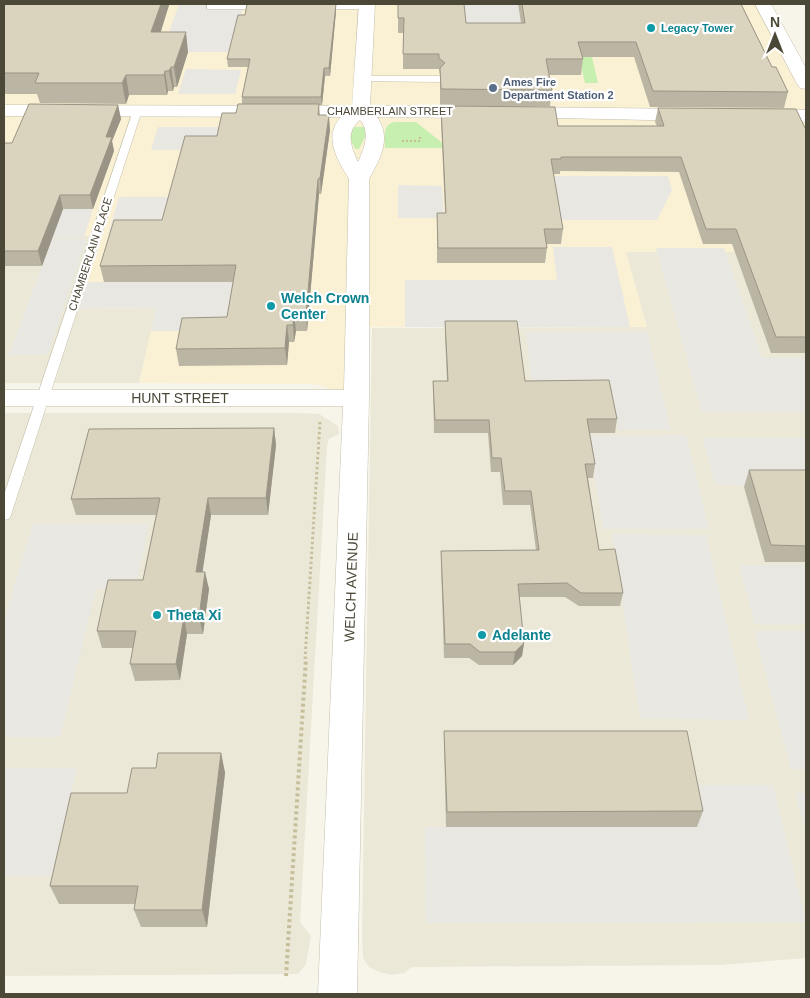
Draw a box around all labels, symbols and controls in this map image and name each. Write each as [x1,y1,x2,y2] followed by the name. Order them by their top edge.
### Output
[750,10,800,60] north arrow
[770,14,780,30] text: N
[645,22,657,34] marker: Legacy Tower
[661,22,734,34] place label: Legacy Tower
[503,76,614,101] place label: Ames Fire Department Station 2
[487,82,499,94] marker: Ames Fire Department Station 2
[327,105,453,117] street label: CHAMBERLAIN STREET
[66,196,114,312] street label: CHAMBERLAIN PLACE
[281,290,369,322] place label: Welch Crown Center
[265,300,277,312] marker: Welch Crown Center
[131,390,229,406] street label: HUNT STREET
[341,532,361,642] street label: WELCH AVENUE
[167,607,221,623] place label: Theta Xi
[151,609,163,621] marker: Theta Xi
[492,627,551,643] place label: Adelante
[476,629,488,641] marker: Adelante

